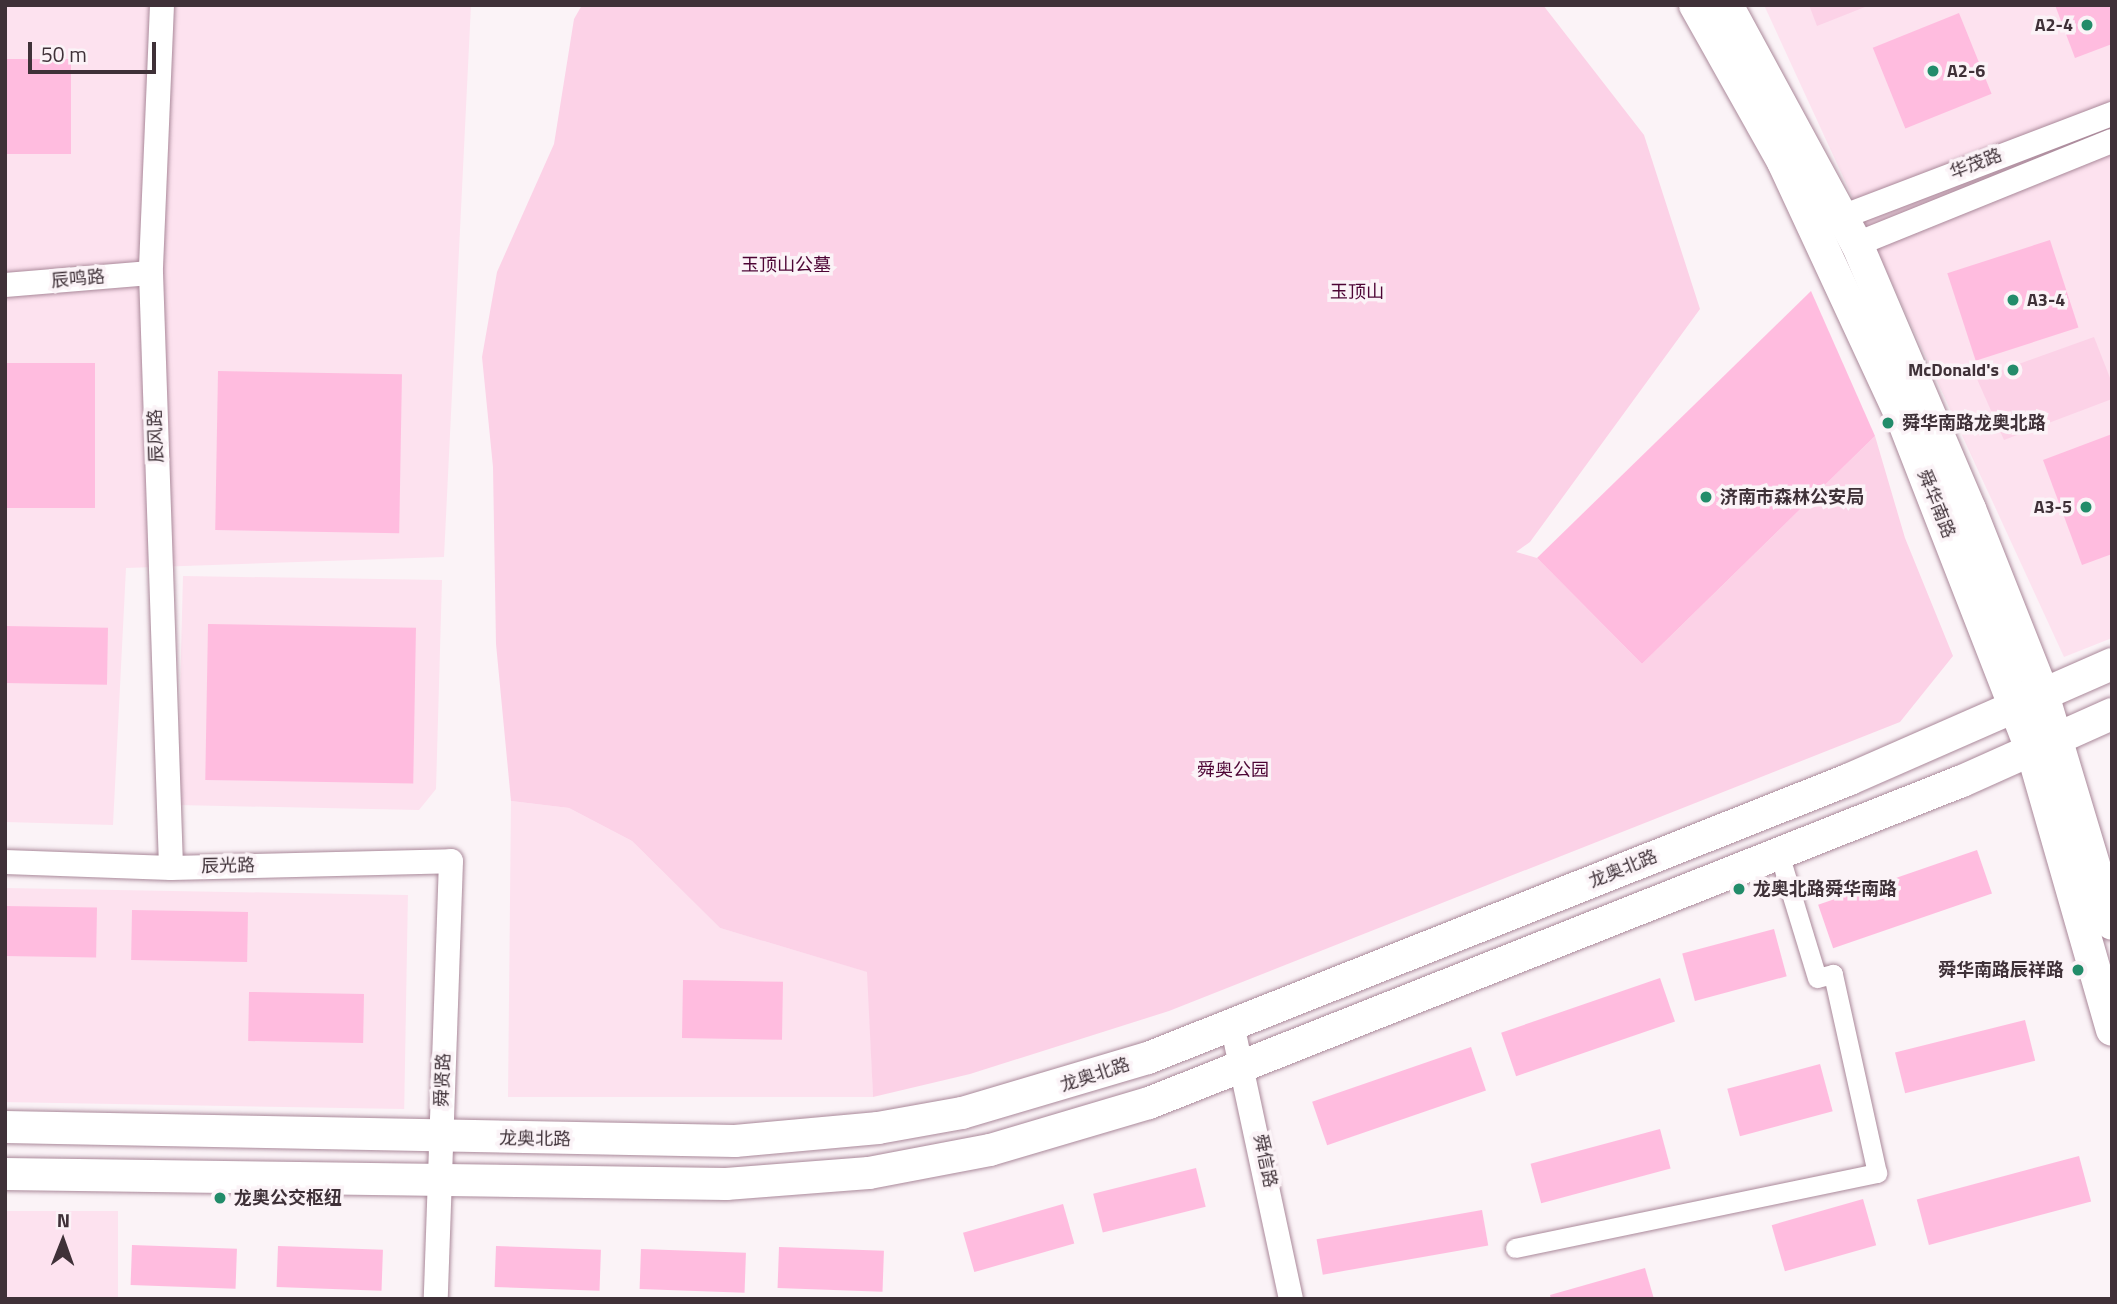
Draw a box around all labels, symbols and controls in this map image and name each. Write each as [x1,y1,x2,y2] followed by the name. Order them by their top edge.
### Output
[2035,14,2073,36] place label: A2-4
[2079,17,2095,33] marker: A2-4
[32,28,159,72] scale bar
[41,38,87,70] text: 50 m
[1947,60,1985,82] place label: A2-6
[1925,63,1941,79] marker: A2-6
[1947,144,2005,184] street label: 华茂路
[741,254,831,276] park label: 玉顶山公墓
[50,266,106,292] street label: 辰鸣路
[1330,281,1384,303] park label: 玉顶山
[2027,289,2065,311] place label: A3-4
[2005,292,2021,308] marker: A3-4
[1908,359,1999,381] place label: McDonald's
[2005,362,2021,378] marker: McDonald's
[144,409,168,463] street label: 辰风路
[1902,412,2046,434] place label: 舜华南路龙奥北路
[1880,415,1896,431] marker: 舜华南路龙奥北路
[1913,467,1959,541] street label: 舜华南路
[1720,486,1864,508] place label: 济南市森林公安局
[1698,489,1714,505] marker: 济南市森林公安局
[2034,496,2072,518] place label: A3-5
[2078,499,2094,515] marker: A3-5
[1197,759,1269,781] park label: 舜奥公园
[1586,846,1660,892] street label: 龙奥北路
[201,855,255,877] street label: 辰光路
[1753,878,1897,900] place label: 龙奥北路舜华南路
[1731,881,1747,897] marker: 龙奥北路舜华南路
[1938,959,2064,981] place label: 舜华南路辰祥路
[2070,962,2086,978] marker: 舜华南路辰祥路
[431,1053,455,1107] street label: 舜贤路
[1057,1054,1133,1096] street label: 龙奥北路
[499,1128,571,1150] street label: 龙奥北路
[1249,1132,1281,1190] street label: 舜信路
[234,1187,342,1209] place label: 龙奥公交枢纽
[212,1190,228,1206] marker: 龙奥公交枢纽
[57,1205,70,1234] text: N
[28,1206,98,1276] north arrow

